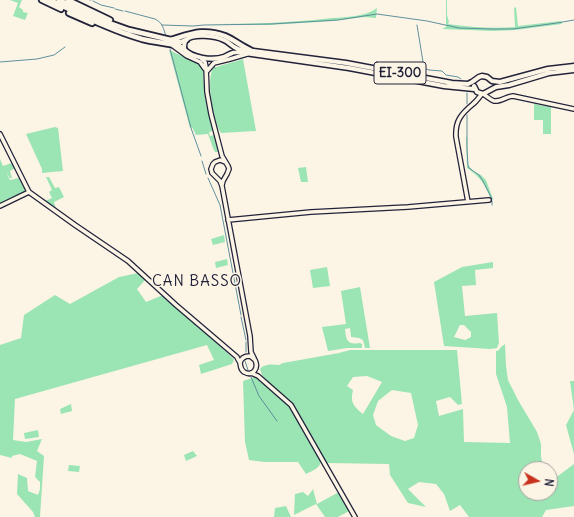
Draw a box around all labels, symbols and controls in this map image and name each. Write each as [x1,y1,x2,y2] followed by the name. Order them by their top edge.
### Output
[374,62,426,84] road number: EI-300
[152,273,242,291] district label: CAN BASSO
[518,461,558,501] north arrow
[541,478,556,487] text: N

